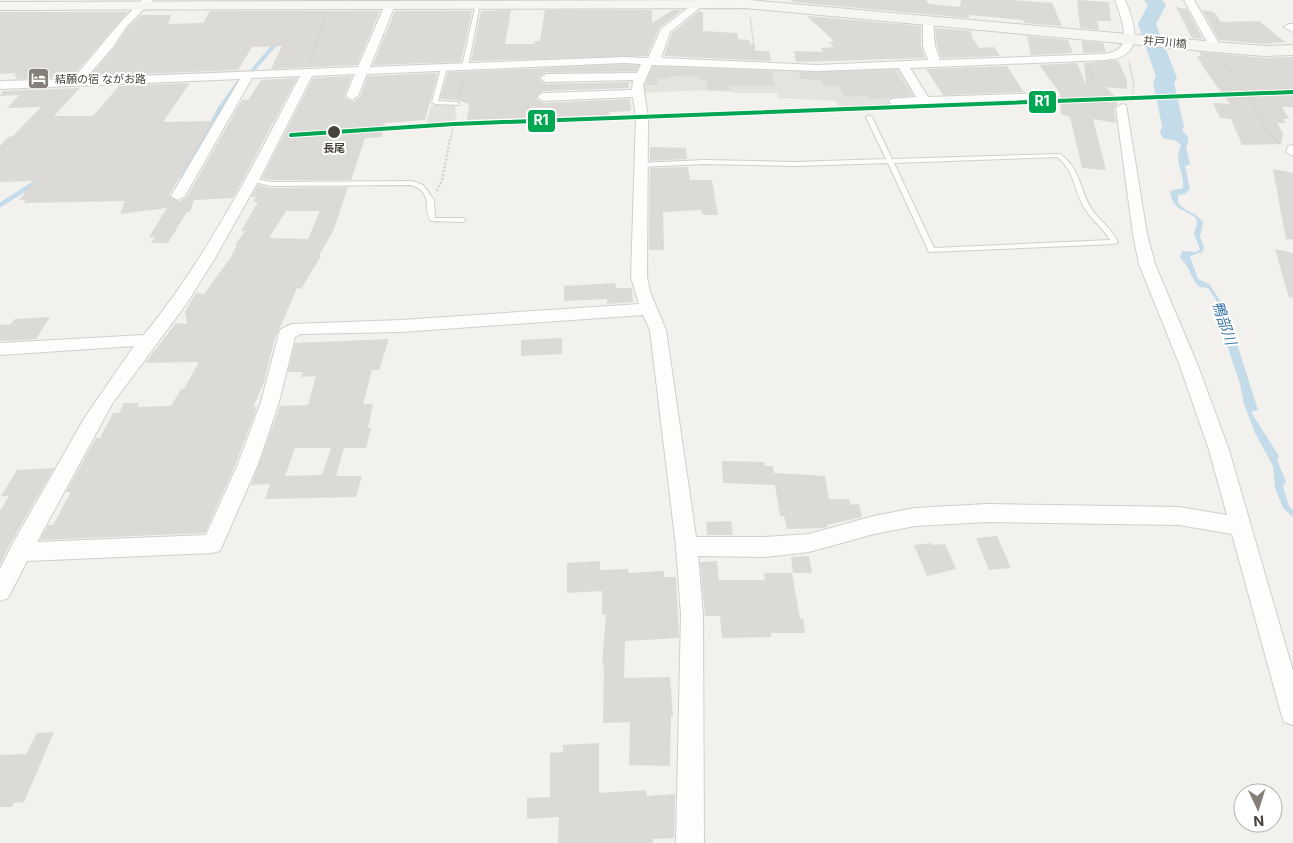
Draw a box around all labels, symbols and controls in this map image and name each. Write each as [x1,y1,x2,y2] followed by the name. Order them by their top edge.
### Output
[1142,33,1188,51] street label: 井戸川橋
[27,67,51,91] hotel icon: 結願の宿 ながお路
[55,72,146,86] place label: 結願の宿 ながお路
[1028,90,1057,114] line badge: R1
[1034,92,1050,109] text: R1
[527,109,556,133] line badge: R1
[533,111,549,128] text: R1
[326,124,342,140] marker: 長尾
[323,141,345,155] place label: 長尾
[1208,298,1241,349] water label: 鴨部川
[1233,783,1283,833] north arrow
[1253,813,1265,830] text: N

